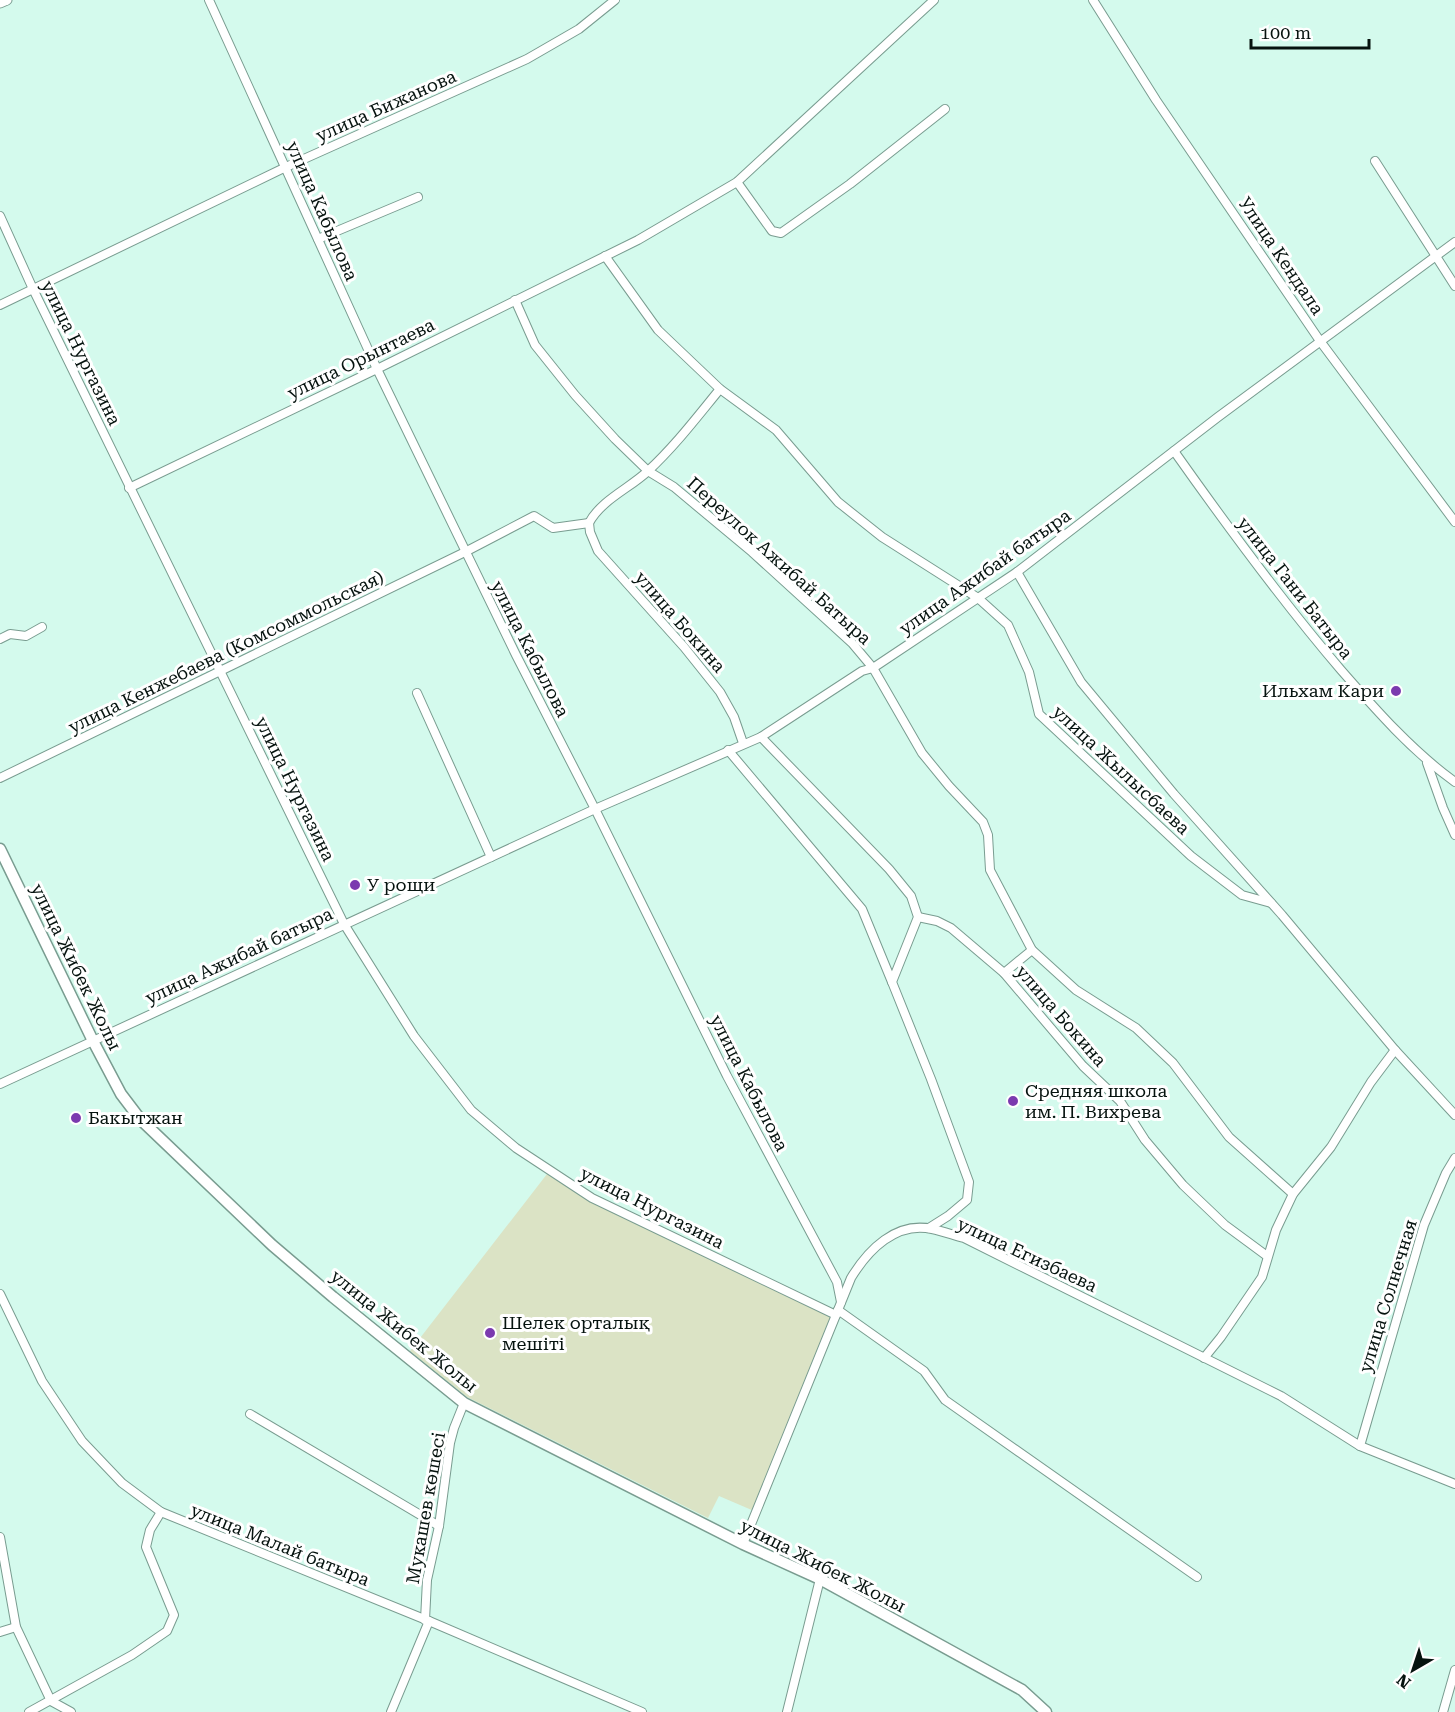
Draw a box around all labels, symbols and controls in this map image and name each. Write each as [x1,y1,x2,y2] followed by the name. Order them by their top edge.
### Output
[1251,12,1370,50] scale bar
[1260,22,1311,43] text: 100 m
[312,65,459,146] street label: улица Бижанова
[282,138,363,284] street label: улица Кабылова
[1234,193,1329,319] street label: Улица Кендала
[37,277,126,429] street label: улица Нургазина
[284,314,438,403] street label: улица Орынтаева
[683,472,876,649] street label: Переулок Ажибай Батыра
[895,504,1075,639] street label: улица Ажибай батыра
[1233,512,1358,663] street label: улица Гани Батыра
[65,566,387,737] street label: улица Кенжебаева (Комсоммольская)
[631,567,730,677] street label: улица Бокина
[487,577,574,721] street label: улица Кабылова
[1262,680,1384,701] place label: Ильхам Кари
[1389,684,1403,698] marker: Ильхам Кари
[1049,701,1194,839] street label: улица Жылысбаева
[251,713,340,865] street label: улица Нургазина
[367,874,435,895] place label: У рощи
[348,878,362,892] marker: У рощи
[27,880,126,1054] street label: улица Жибек Жолы
[142,903,336,1008] street label: улица Ажибай батыра
[1012,961,1111,1071] street label: улица Бокина
[706,1011,793,1155] street label: улица Кабылова
[1025,1080,1167,1122] place label: Средняя школа им. П. Вихрева
[1006,1094,1020,1108] marker: Средняя школа им. П. Вихрева
[88,1107,183,1128] place label: Бакытжан
[69,1111,83,1125] marker: Бакытжан
[577,1162,728,1253] street label: улица Нургазина
[954,1213,1101,1296] street label: улица Егизбаева
[1354,1217,1421,1375] street label: улица Солнечная
[327,1265,482,1396] street label: улица Жибек Жолы
[502,1312,650,1354] place label: Шелек орталық мешіті
[483,1326,497,1340] marker: Шелек орталық мешіті
[402,1430,449,1585] street label: Мукашев көшесі
[188,1499,373,1590] street label: улица Малай батыра
[737,1515,910,1617] street label: улица Жибек Жолы
[1383,1640,1443,1700] north arrow
[1393,1670,1415,1693] text: N

